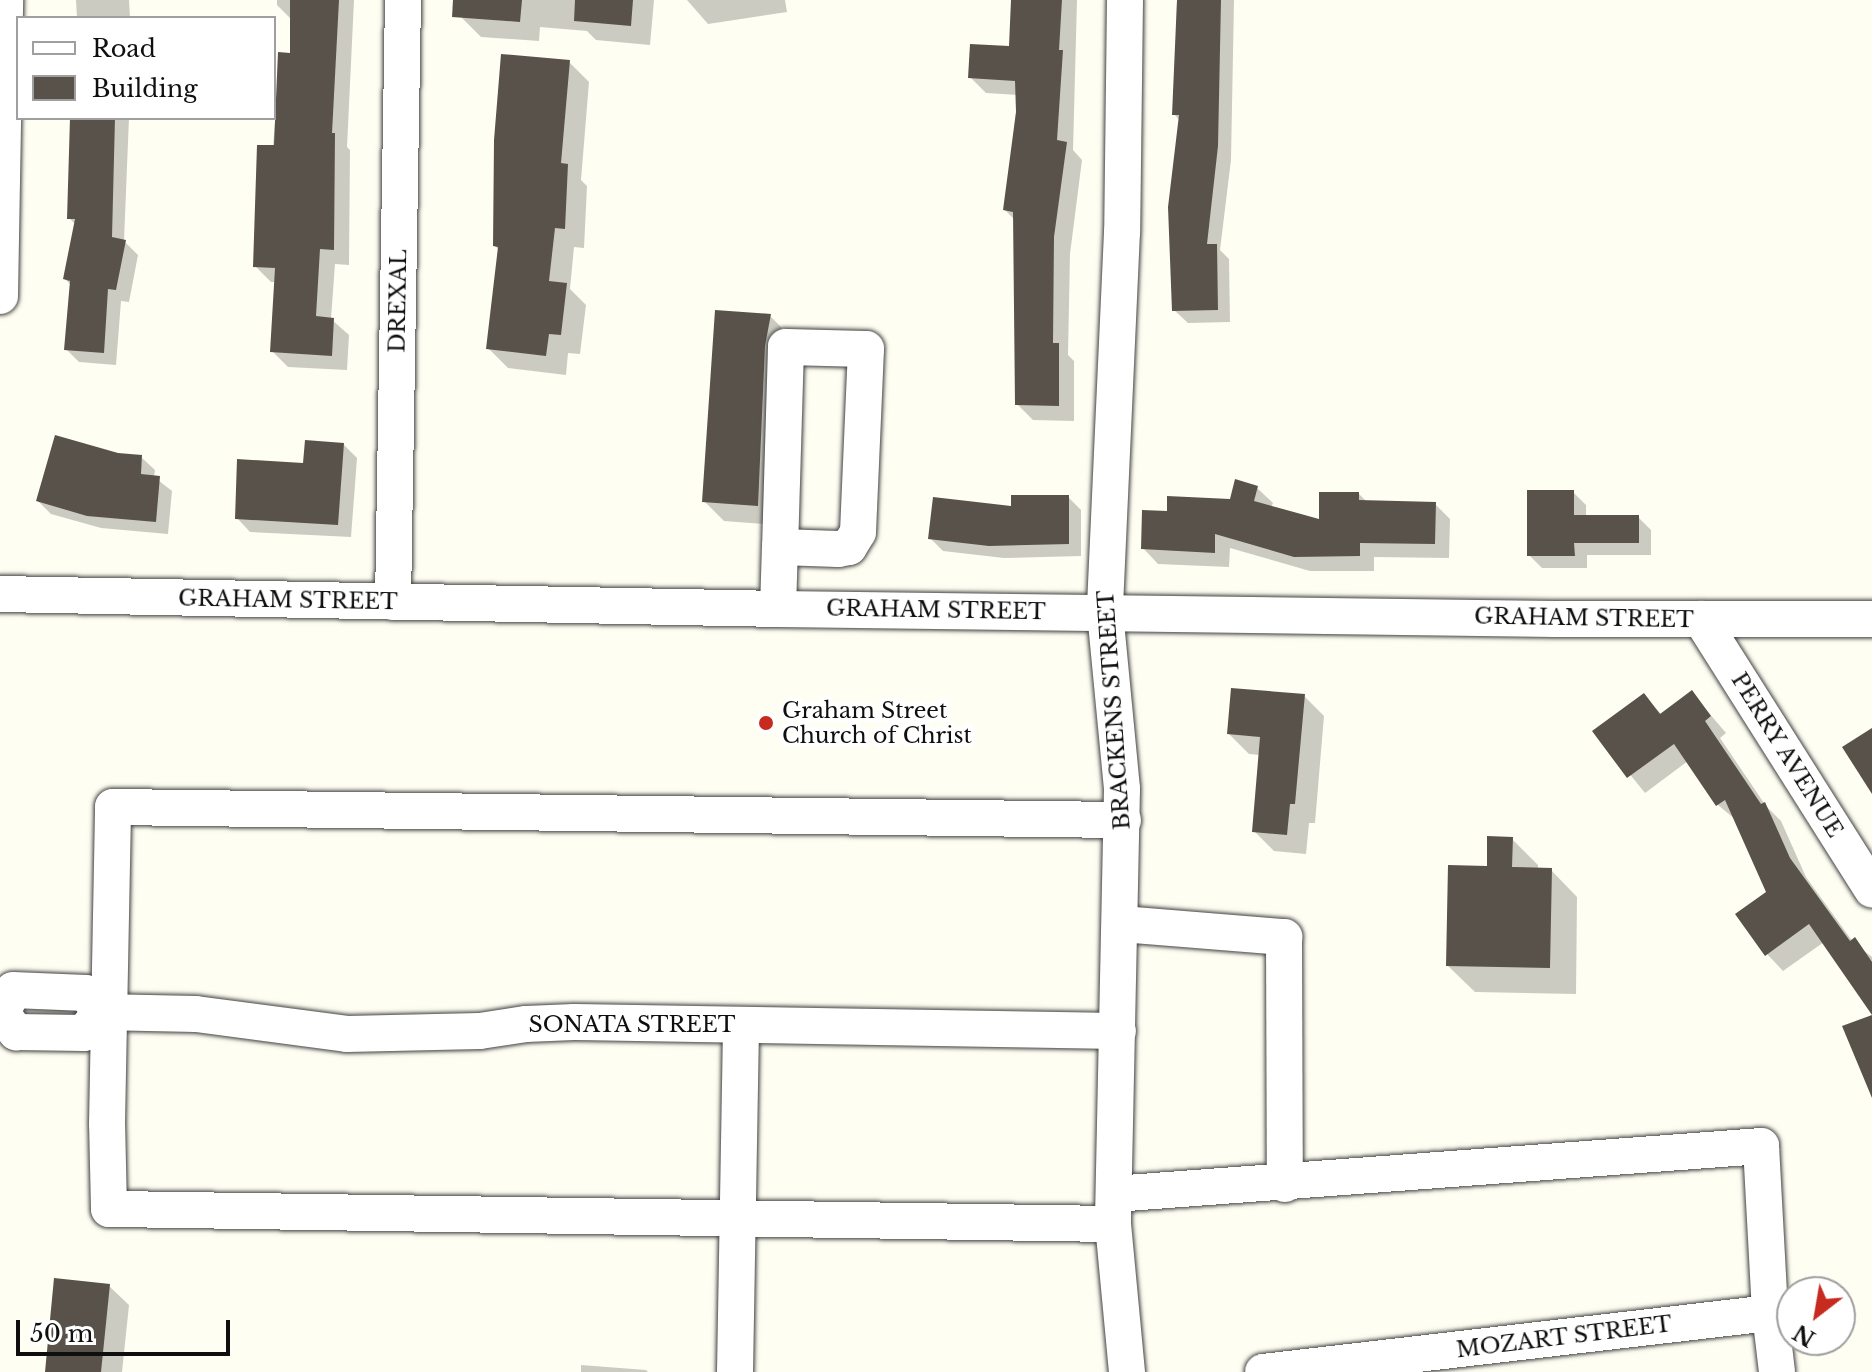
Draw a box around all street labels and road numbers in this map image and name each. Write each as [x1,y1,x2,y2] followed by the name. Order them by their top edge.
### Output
[384,249,412,353] street label: DREXAL
[178,585,398,615] street label: GRAHAM STREET
[1092,589,1136,831] street label: BRACKENS STREET
[826,595,1046,625] street label: GRAHAM STREET
[1474,603,1694,633] street label: GRAHAM STREET
[1725,667,1849,843] street label: PERRY AVENUE
[528,1012,736,1038] street label: SONATA STREET
[1454,1311,1674,1363] street label: MOZART STREET

